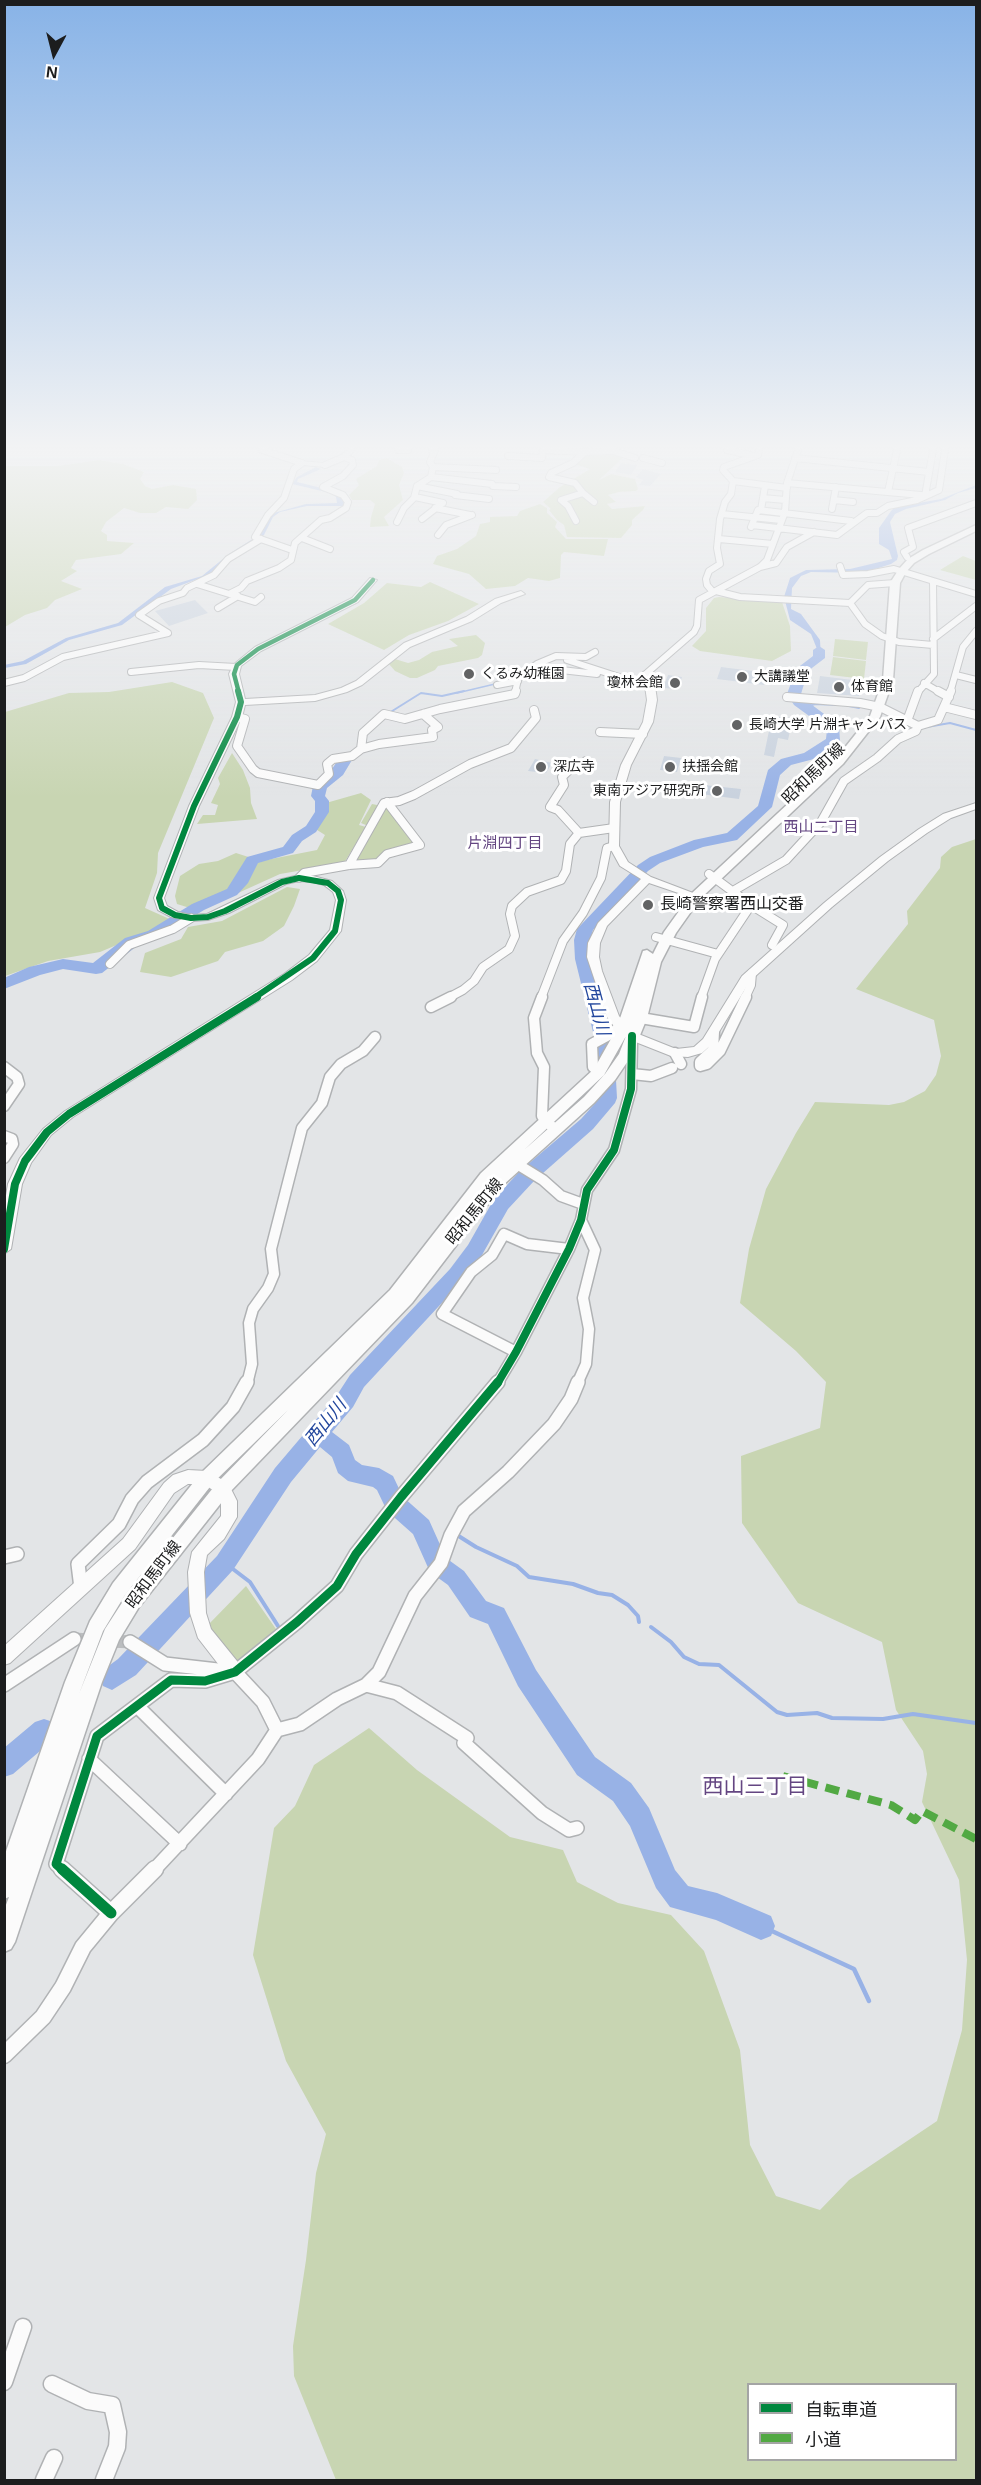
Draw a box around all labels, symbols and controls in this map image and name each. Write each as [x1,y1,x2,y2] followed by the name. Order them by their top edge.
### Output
[24,24,84,84] north arrow
[45,63,59,82] text: N
[481,666,565,682] place label: くるみ幼稚園
[462,667,476,681] marker: くるみ幼稚園
[754,669,810,685] place label: 大講議堂
[735,670,749,684] marker: 大講議堂
[607,675,663,691] place label: 瓊林会館
[668,676,682,690] marker: 瓊林会館
[851,679,893,695] place label: 体育館
[832,680,846,694] marker: 体育館
[749,717,907,733] place label: 長崎大学 片淵キャンパス
[730,718,744,732] marker: 長崎大学 片淵キャンパス
[779,739,849,809] street label: 昭和馬町線
[553,759,595,775] place label: 深広寺
[682,759,738,775] place label: 扶揺会館
[534,760,548,774] marker: 深広寺
[663,760,677,774] marker: 扶揺会館
[593,783,705,799] place label: 東南アジア研究所
[710,784,724,798] marker: 東南アジア研究所
[784,819,858,837] district label: 西山二丁目
[468,835,542,853] district label: 片淵四丁目
[660,895,804,915] place label: 長崎警察署西山交番
[641,898,655,912] marker: 長崎警察署西山交番
[579,980,613,1038] water label: 西山川
[442,1175,508,1249] street label: 昭和馬町線
[301,1395,351,1451] water label: 西山川
[122,1537,186,1613] street label: 昭和馬町線
[703,1774,807,1800] district label: 西山三丁目
[747,2383,957,2461] legend
[805,2400,877,2420] text: 自転車道
[805,2430,841,2450] text: 小道

